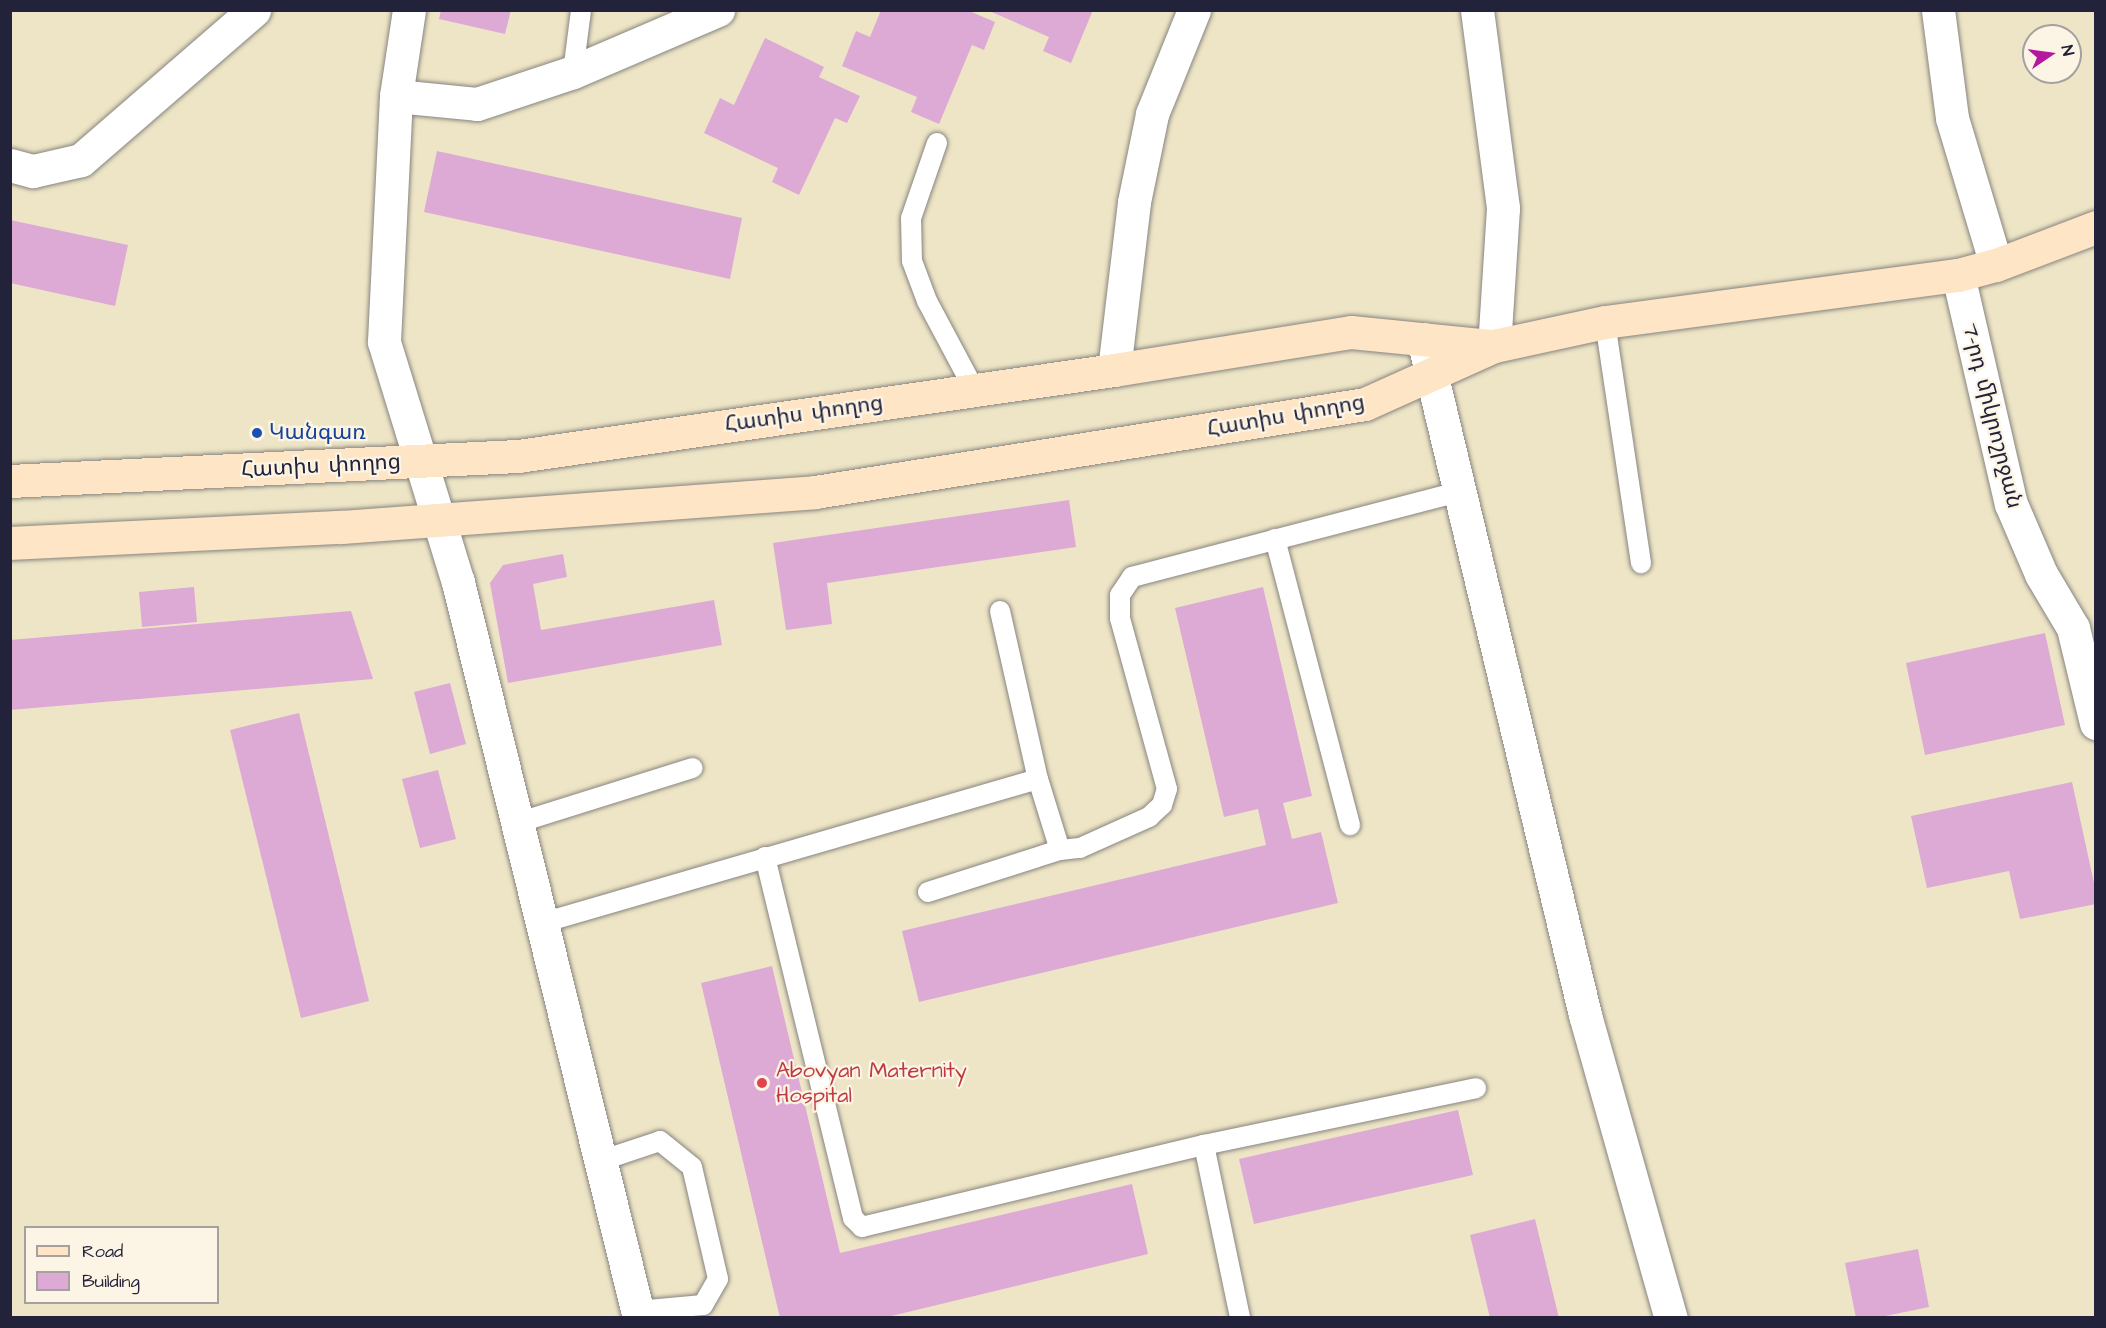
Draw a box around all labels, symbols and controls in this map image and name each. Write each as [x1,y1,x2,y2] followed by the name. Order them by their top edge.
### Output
[2022,24,2082,84] north arrow
[2056,43,2079,58] text: N
[1956,321,2028,511] street label: 7-րդ միկրոշրջան
[1205,389,1367,443] street label: Հատիս փողոց
[723,390,885,438] street label: Հատիս փողոց
[269,420,366,446] place label: Կանգառ
[250,426,264,440] marker: Կանգառ
[241,449,401,483] street label: Հատիս փողոց
[776,1057,967,1108] place label: Abovyan Maternity Hospital
[753,1074,771,1092] marker: Abovyan Maternity Hospital
[24,1226,219,1304] legend
[82,1239,123,1264] text: Road
[82,1269,140,1294] text: Building

